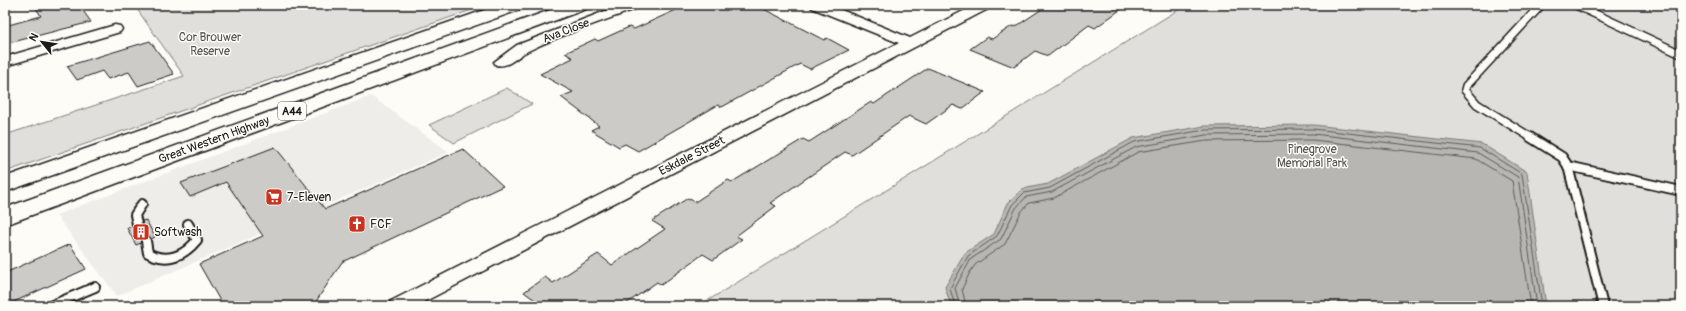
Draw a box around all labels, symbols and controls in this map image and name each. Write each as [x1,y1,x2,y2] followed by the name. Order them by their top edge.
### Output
[541,15,591,47] street label: Ava Close
[22,22,62,62] north arrow
[26,30,42,44] text: N
[179,30,242,59] park label: Cor Brouwer Reserve
[278,102,306,120] road number: A44
[157,113,271,167] street label: Great Western Highway
[657,133,728,179] street label: Eskdale Street
[1277,142,1347,171] park label: Pinegrove Memorial Park
[264,187,284,207] supermarket icon: 7-Eleven
[287,190,332,205] place label: 7-Eleven
[347,214,367,234] church icon: FCF
[370,217,392,232] place label: FCF
[131,222,151,242] building icon: Softwash
[154,225,202,240] place label: Softwash

